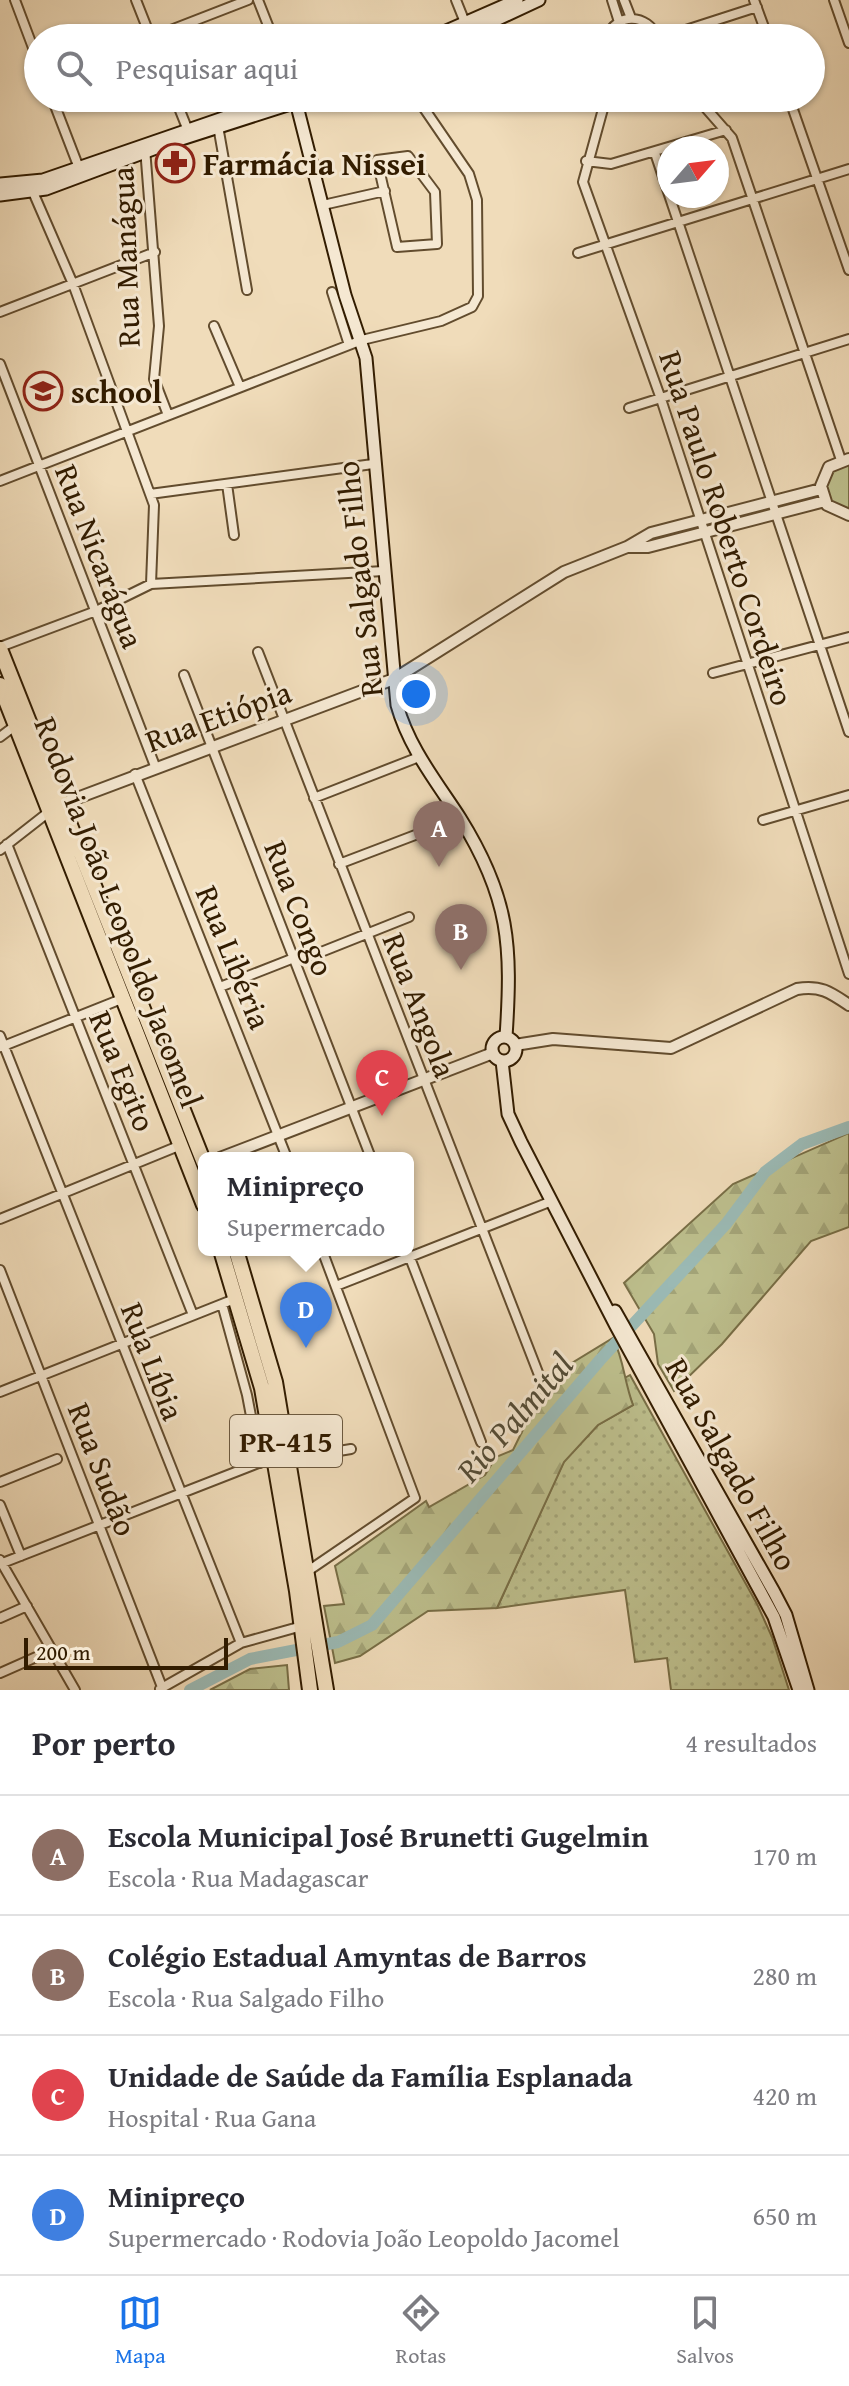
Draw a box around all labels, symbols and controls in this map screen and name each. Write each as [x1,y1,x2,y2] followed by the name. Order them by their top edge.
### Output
[24,24,825,112] search box
[52,46,96,90] icon: search
[116,46,298,90] text: Pesquisar aqui
[657,136,729,208] north arrow
[203,140,426,187] place label: Farmácia Nissei
[154,142,196,184] pharmacy icon: Farmácia Nissei
[98,166,152,348] street label: Rua Manágua
[647,344,807,712] street label: Rua Paulo Roberto Cordeiro
[71,368,162,415] place label: school
[22,370,64,412] school or university icon: school
[43,457,157,655] street label: Rua Nicarágua
[323,459,395,699] street label: Rua Salgado Filho
[139,668,297,764] street label: Rua Etiópia
[396,674,436,714] your location
[23,710,215,1114] street label: Rodovia João Leopoldo Jacomel
[413,801,465,867] pin: A
[253,833,347,983] street label: Rua Congo
[184,878,284,1036] street label: Rua Libéria
[435,904,487,970] pin: B
[371,926,469,1084] street label: Rua Angola
[77,1003,169,1139] street label: Rua Egito
[356,1050,408,1116] pin: C
[198,1152,414,1256] popup
[227,1163,364,1207] text: Minipreço
[227,1207,385,1246] text: Supermercado
[280,1282,332,1348] pin: D
[109,1295,197,1427] street label: Rua Líbia
[443,1342,584,1493] water label: Rio Palmital
[654,1349,810,1579] street label: Rua Salgado Filho
[56,1396,150,1542] street label: Rua Sudão
[230,1415,342,1467] road number: PR-415
[24,1634,228,1670] scale bar
[36,1636,91,1668] text: 200 m
[32,1718,176,1767] text: Por perto
[686,1723,817,1762] text: 4 resultados
[108,1814,649,1858] text: Escola Municipal José Brunetti Gugelmin
[50,1836,66,1875] text: A
[752,1836,817,1875] text: 170 m
[108,1858,369,1897] text: Escola · Rua Madagascar
[108,1934,587,1978] text: Colégio Estadual Amyntas de Barros
[50,1956,66,1995] text: B
[752,1956,817,1995] text: 280 m
[108,1978,384,2017] text: Escola · Rua Salgado Filho
[108,2054,633,2098] text: Unidade de Saúde da Família Esplanada
[51,2076,65,2115] text: C
[752,2076,817,2115] text: 420 m
[108,2098,316,2137] text: Hospital · Rua Gana
[108,2174,245,2218] text: Minipreço
[50,2196,66,2235] text: D
[752,2196,817,2235] text: 650 m
[108,2218,620,2257] text: Supermercado · Rodovia João Leopoldo Jacomel
[115,2291,166,2371] tab: Mapa
[396,2291,446,2371] tab: Rotas
[676,2291,734,2371] tab: Salvos

